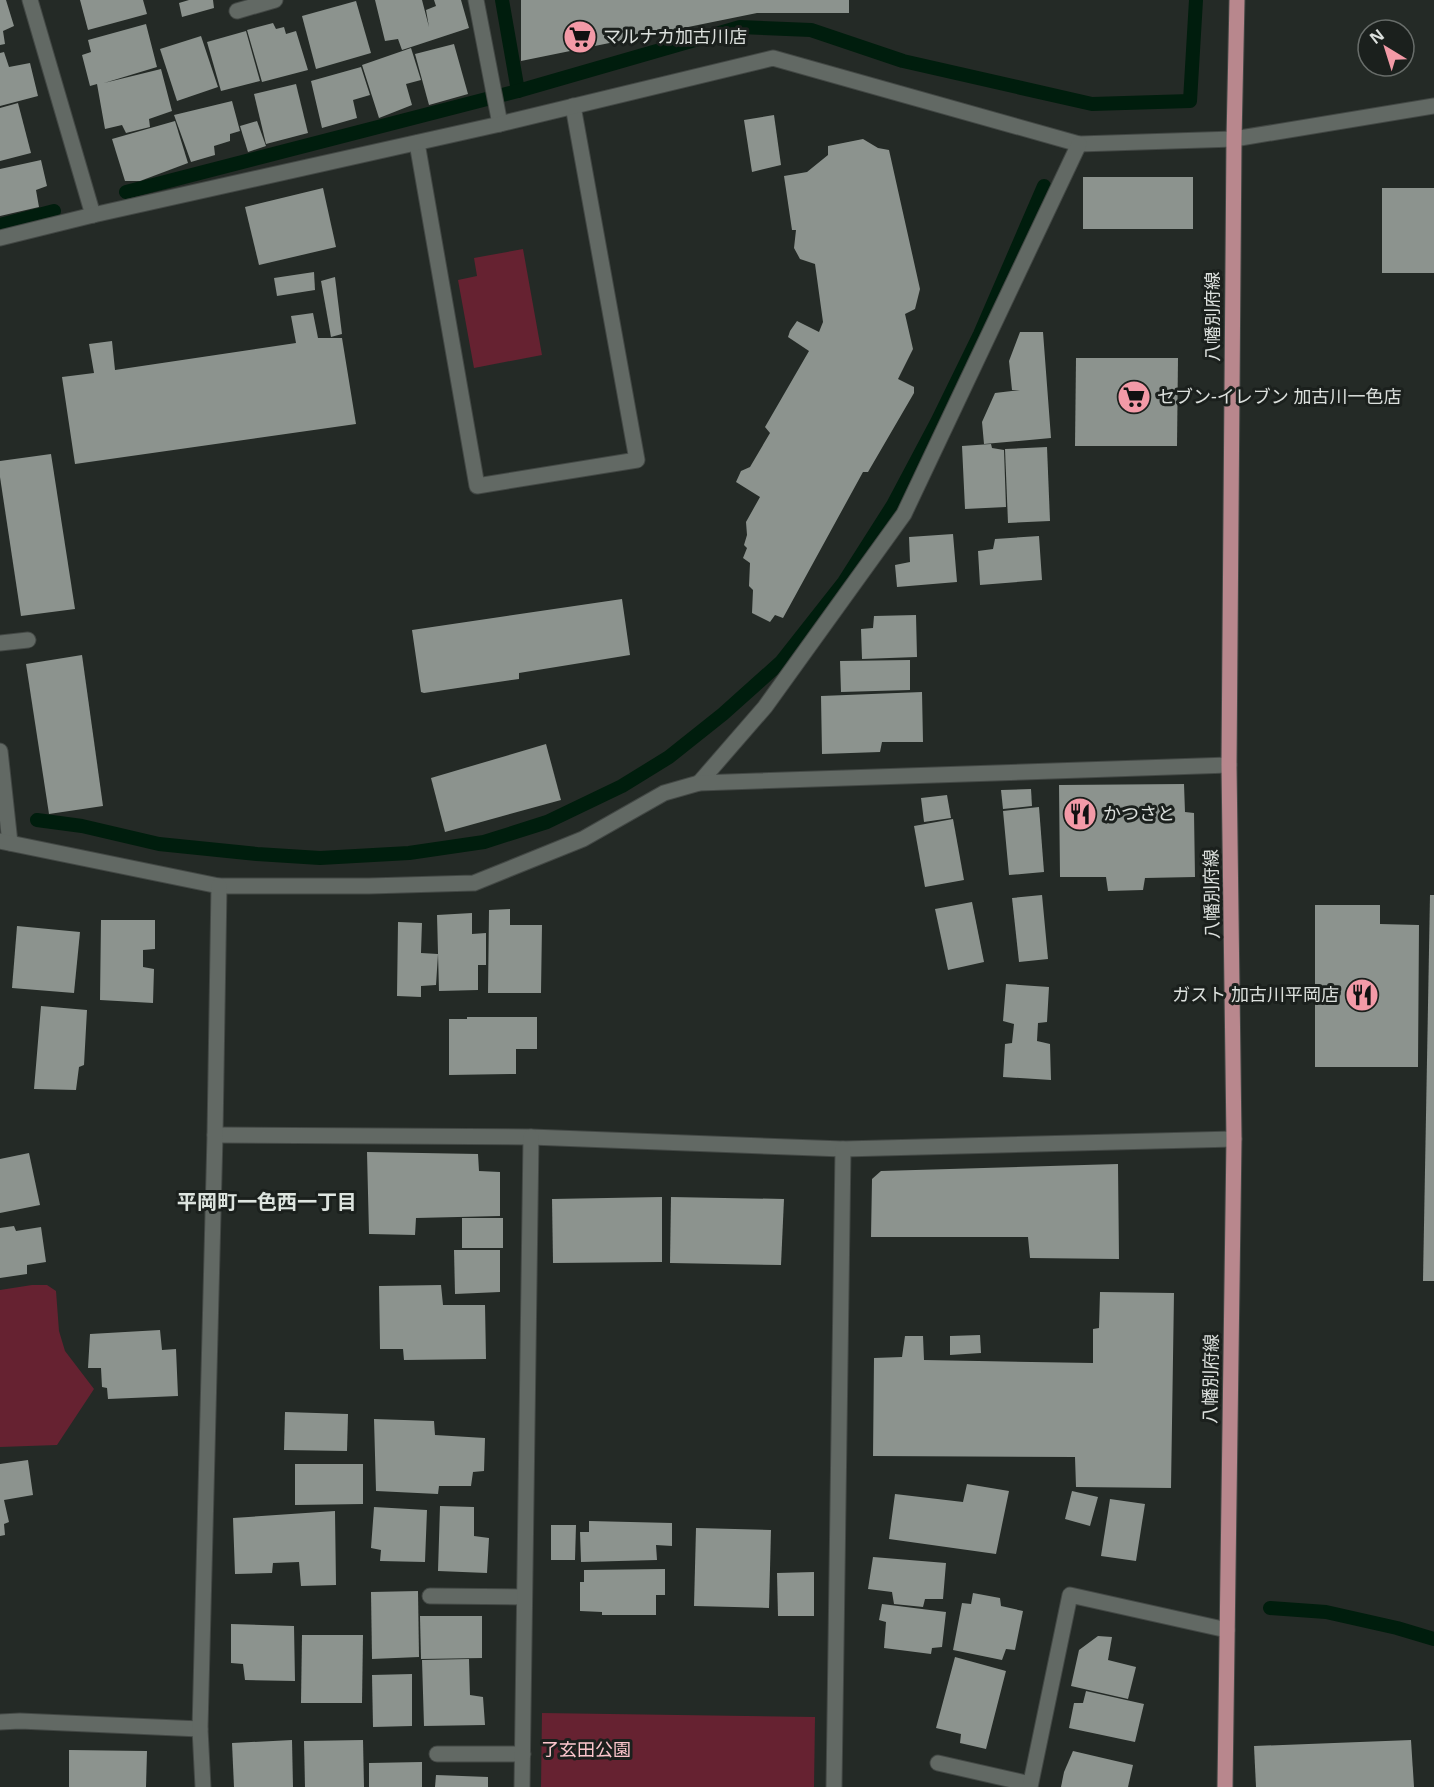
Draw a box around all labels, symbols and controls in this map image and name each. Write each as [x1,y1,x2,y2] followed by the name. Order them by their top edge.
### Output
[1356,18,1416,78] north arrow
[562,19,598,55] supermarket icon: マルナカ加古川店
[603,24,747,48] place label: マルナカ加古川店
[1365,24,1389,49] text: N
[1200,272,1224,362] street label: 八幡別府線
[1116,379,1152,415] supermarket icon: セブン-イレブン 加古川一色店
[1157,384,1401,408] place label: セブン-イレブン 加古川一色店
[1062,796,1098,832] restaurant icon: かつさと
[1103,801,1175,825] place label: かつさと
[1198,849,1224,939] street label: 八幡別府線
[1344,977,1380,1013] restaurant icon: ガスト 加古川平岡店
[1172,982,1339,1006] place label: ガスト 加古川平岡店
[177,1188,357,1215] district label: 平岡町一色西一丁目
[1197,1334,1223,1424] street label: 八幡別府線
[541,1737,631,1761] park label: 了玄田公園

